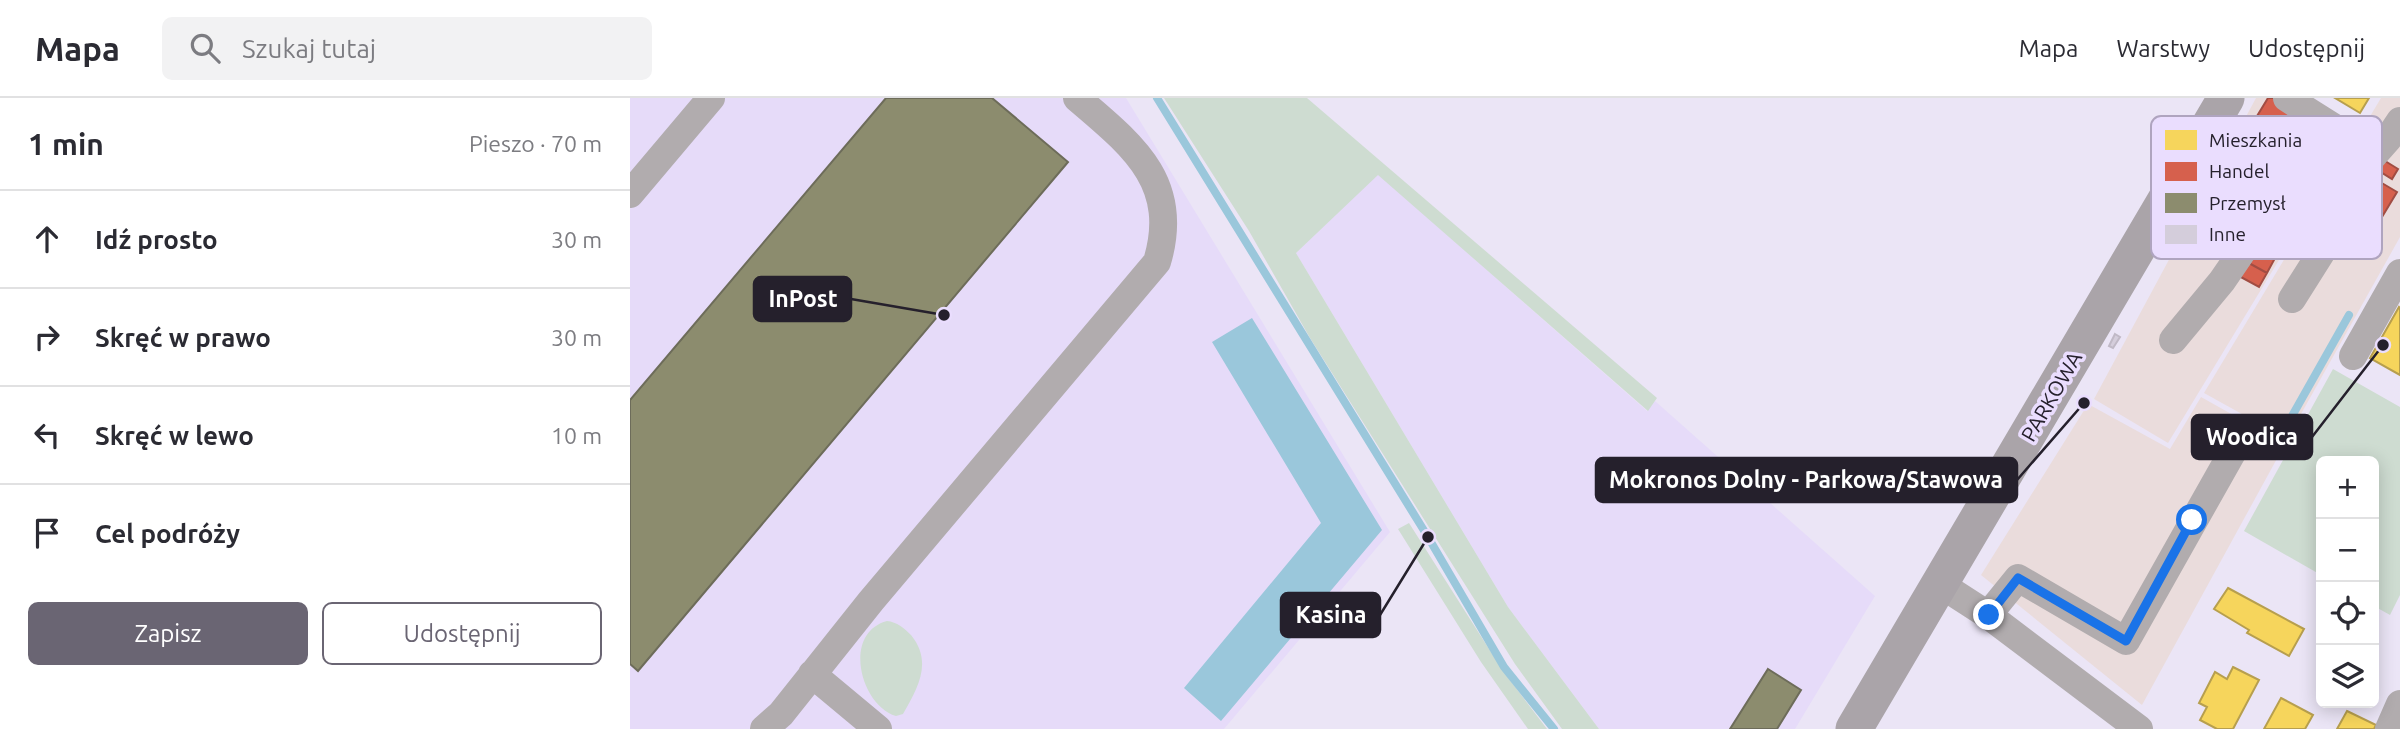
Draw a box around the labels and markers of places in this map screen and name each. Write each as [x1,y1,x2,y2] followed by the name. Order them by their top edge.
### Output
[754,277,851,321] callout: InPost
[2192,415,2312,459] callout: Woodica
[1596,458,2017,502] callout: Mokronos Dolny - Parkowa/Stawowa
[1281,593,1380,637] callout: Kasina

